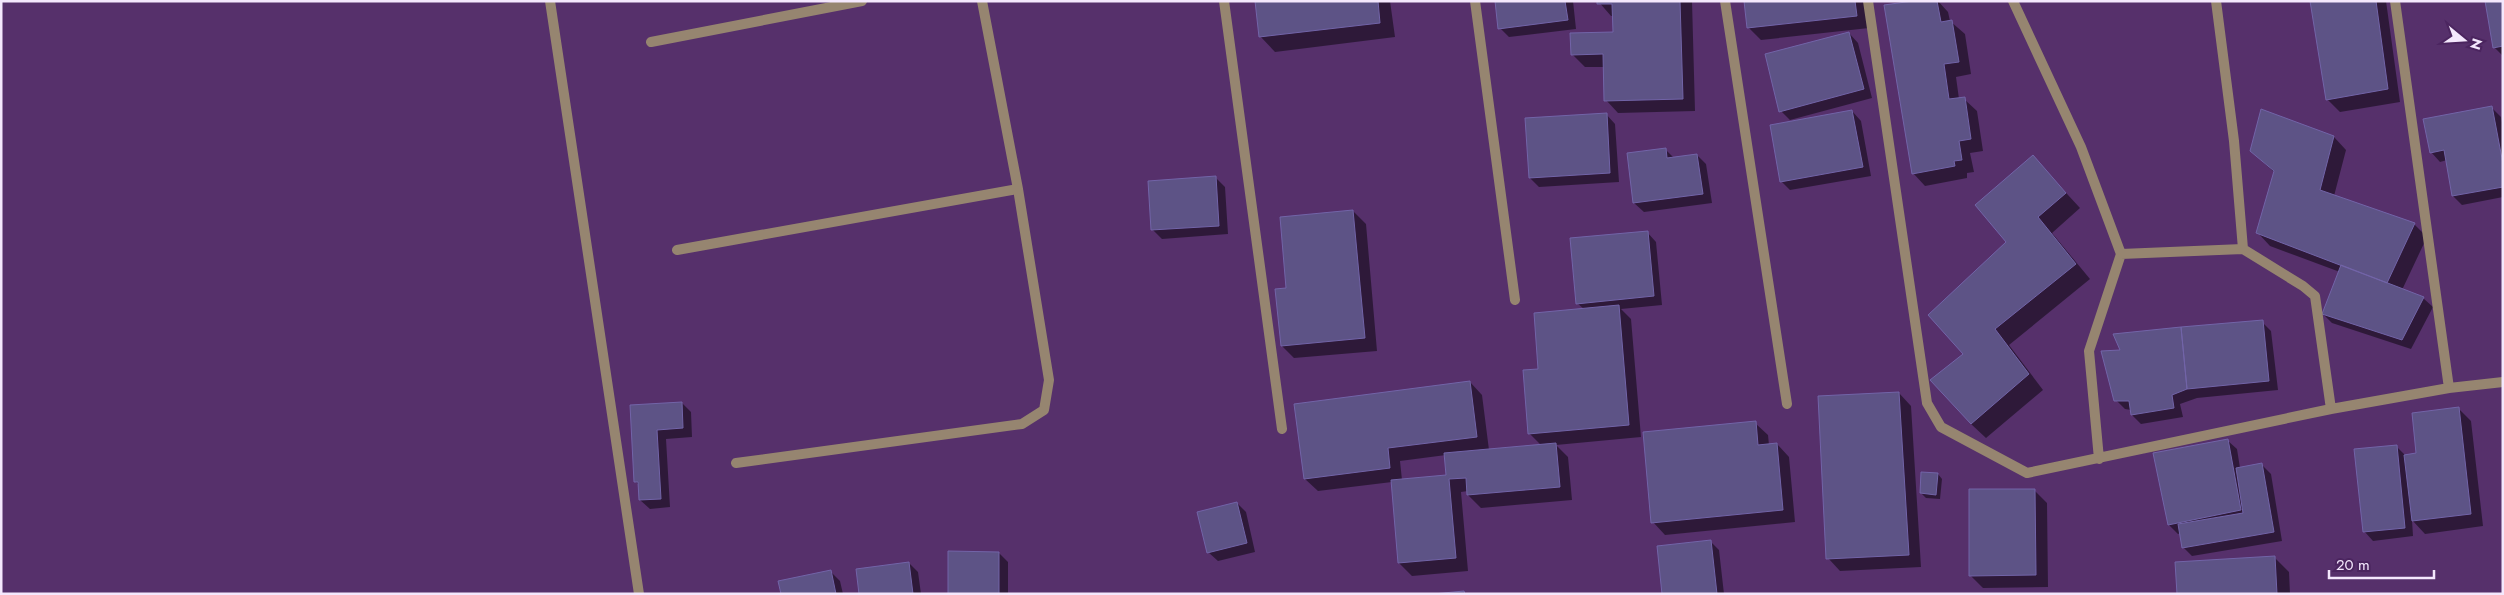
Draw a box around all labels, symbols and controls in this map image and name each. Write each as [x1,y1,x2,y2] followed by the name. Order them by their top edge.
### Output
[2439,15,2489,65] north arrow
[2465,36,2488,52] text: N
[2329,548,2434,580] scale bar
[2336,554,2370,576] text: 20 m

